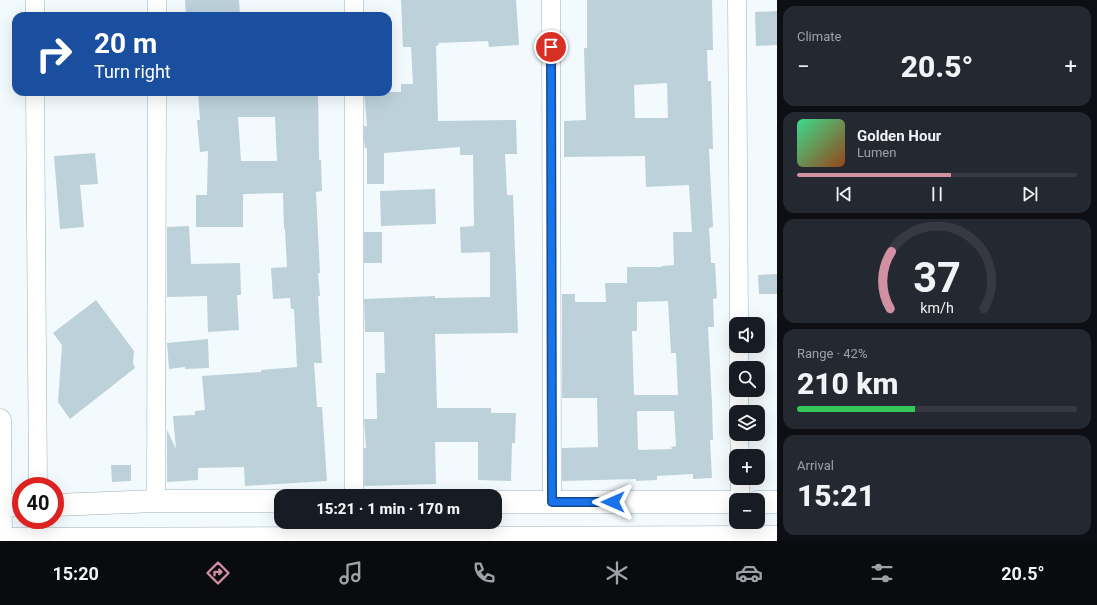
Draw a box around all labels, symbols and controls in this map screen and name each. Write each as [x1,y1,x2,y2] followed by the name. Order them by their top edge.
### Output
[94,27,157,60] text: 20 m
[28,28,80,80] icon: right
[797,29,841,44] text: Climate
[534,30,568,64] pin
[540,36,562,58] icon: arrive
[901,49,973,84] text: 20.5°
[797,54,810,79] text: −
[1065,54,1077,79] text: +
[94,61,171,82] text: Turn right
[857,127,941,145] text: Golden Hour
[857,145,896,160] text: Lumen
[833,183,855,205] icon: previous
[926,183,948,205] icon: pause
[1019,183,1041,205] icon: next
[913,252,961,301] text: 37
[920,299,954,315] text: km/h
[729,317,765,529] map controls
[729,317,765,353] button: sound
[797,346,867,361] text: Range · 42%
[729,361,765,397] button: search
[797,366,899,401] text: 210 km
[729,405,765,441] button: layers
[729,449,765,485] button: +
[797,458,834,473] text: Arrival
[12,477,64,529] speed limit sign: 40
[797,478,875,513] text: 15:21
[592,481,634,523] position arrow
[729,493,765,529] button: −
[316,500,460,518] text: 15:21 · 1 min · 170 m
[204,559,232,587] icon: directions
[337,559,365,587] icon: music
[470,559,498,587] icon: phone
[603,559,631,587] icon: climate
[735,559,763,587] icon: car
[868,559,896,587] icon: filters
[52,563,99,584] text: 15:20
[1001,563,1045,584] text: 20.5°

